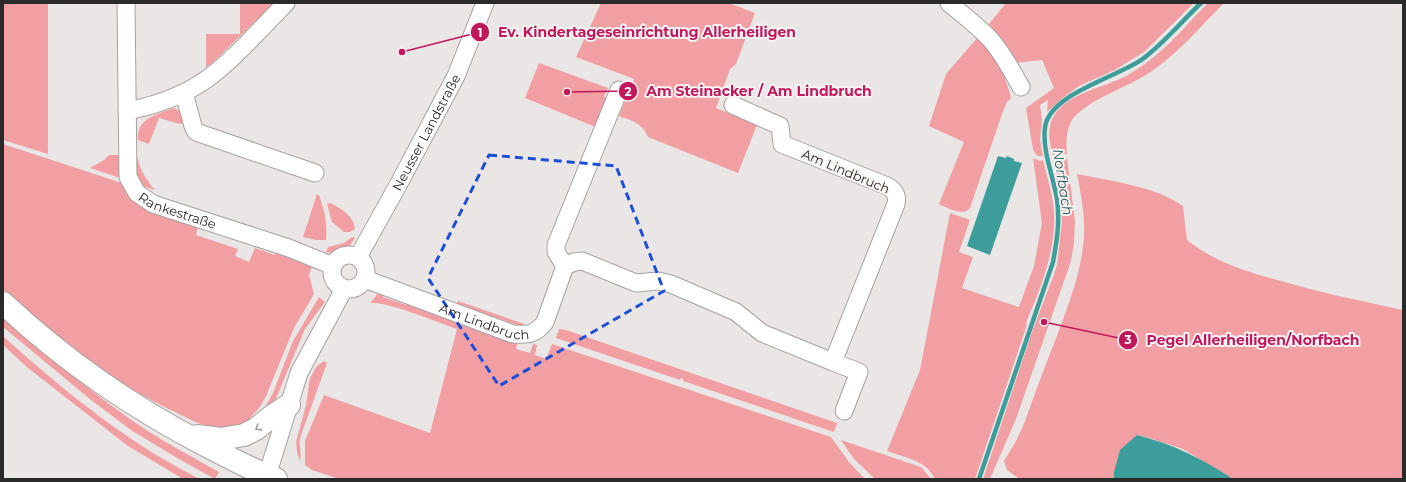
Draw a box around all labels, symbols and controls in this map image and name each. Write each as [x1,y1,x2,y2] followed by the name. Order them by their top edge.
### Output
[470,19,804,45] callout: Ev. Kindertageseinrichtung Allerheiligen
[498,23,796,41] text: Ev. Kindertageseinrichtung Allerheiligen
[478,25,482,40] text: 1
[388,71,464,193] street label: Neusser Landstraße
[618,78,880,104] callout: Am Steinacker / Am Lindbruch
[645,82,872,100] text: Am Steinacker / Am Lindbruch
[624,84,632,99] text: 2
[800,145,892,197] street label: Am Lindbruch
[1049,148,1077,216] water label: Norfbach
[136,189,218,232] street label: Rankestraße
[437,299,530,343] street label: Am Lindbruch
[1118,327,1367,353] callout: Pegel Allerheiligen/Norfbach
[1147,331,1359,349] text: Pegel Allerheiligen/Norfbach
[1123,332,1132,347] text: 3
[255,423,262,430] one-way arrow

